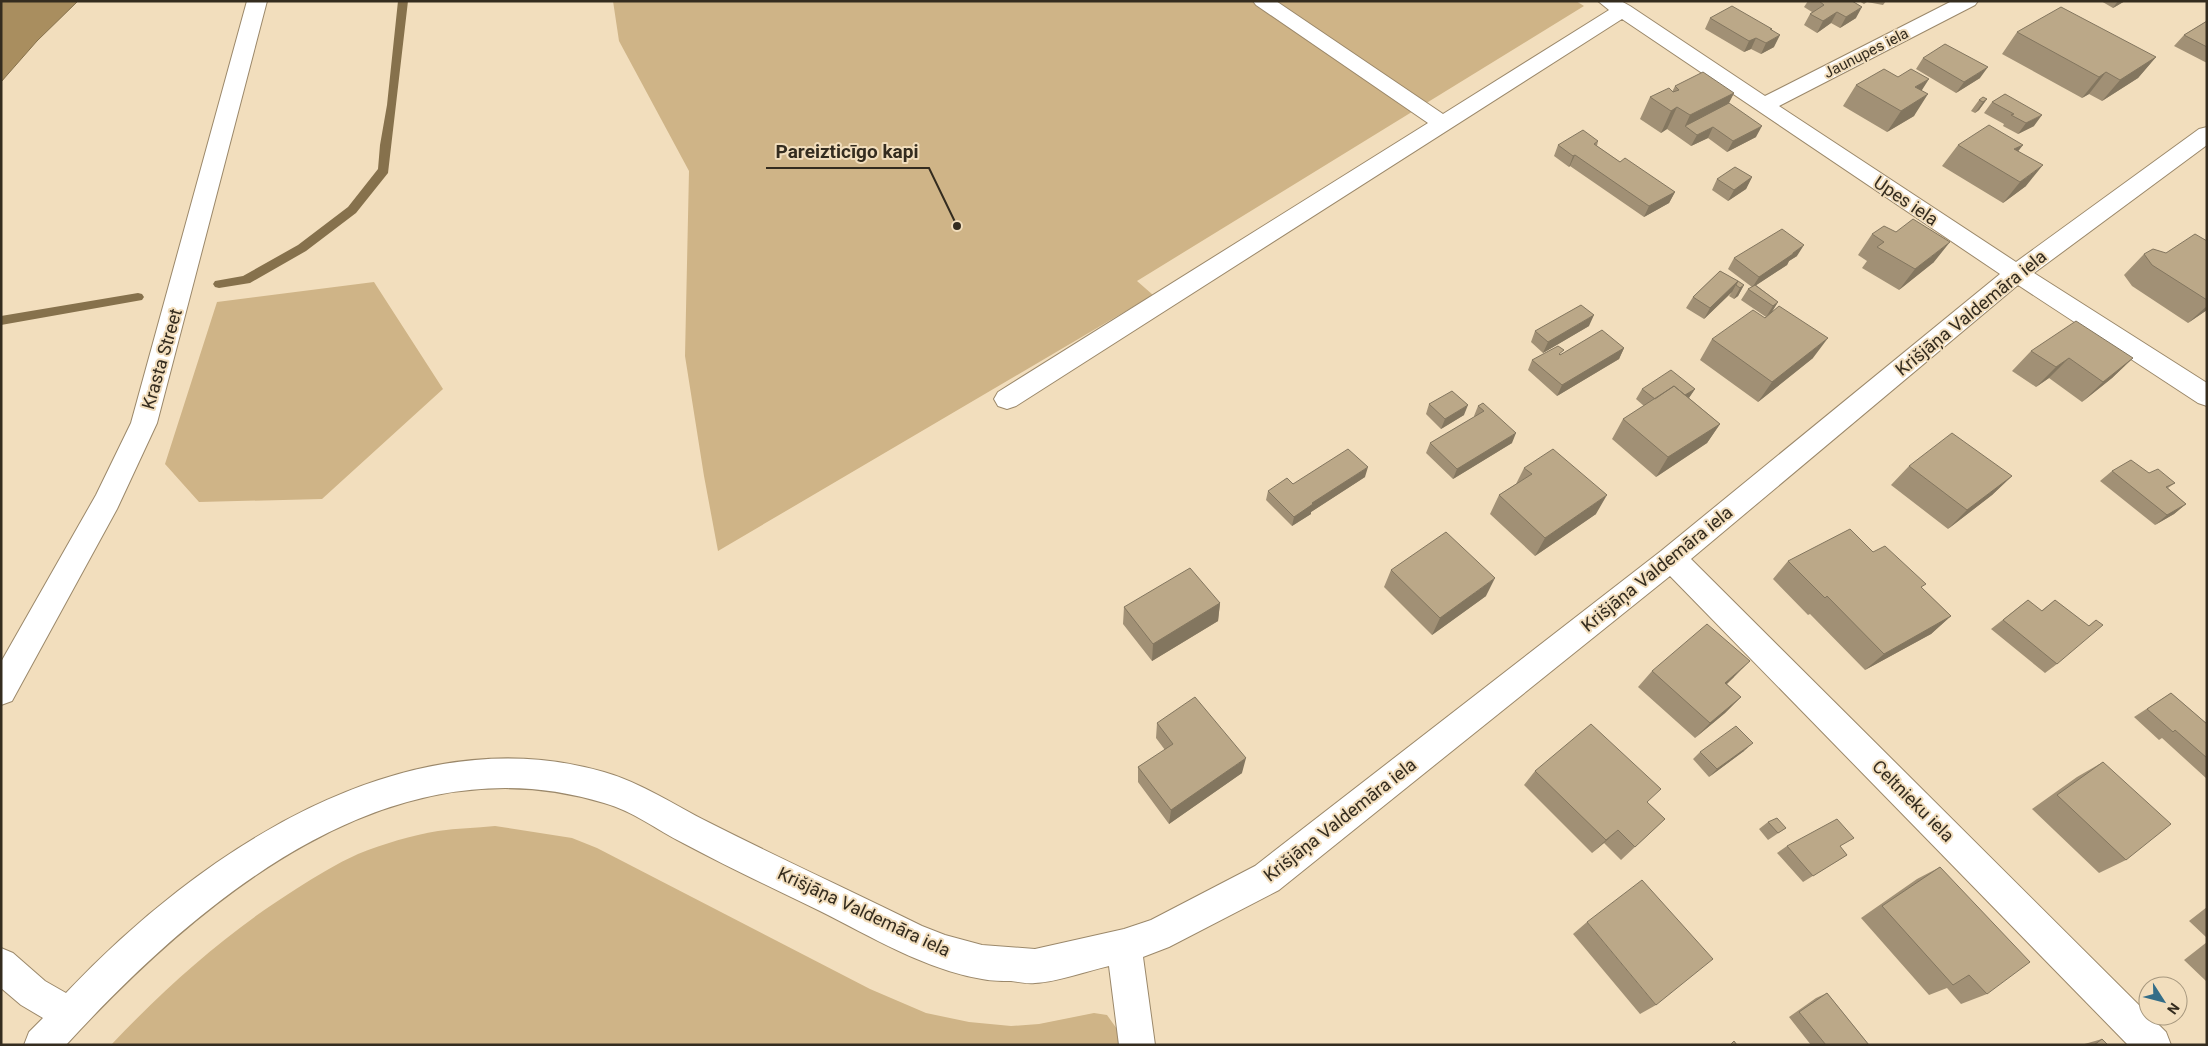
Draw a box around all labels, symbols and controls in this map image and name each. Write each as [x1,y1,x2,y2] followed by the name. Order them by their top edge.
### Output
[1821,24,1911,82] street label: Jaunupes iela
[766,134,929,168] callout: Pareizticīgo kapi
[776,140,918,163] text: Pareizticīgo kapi
[1870,171,1942,230] street label: Upes iela
[1891,245,2051,381] street label: Krišjāņa Valdemāra iela
[137,306,186,412] street label: Krasta Street
[1577,501,1737,637] street label: Krišjāņa Valdemāra iela
[1259,753,1421,887] street label: Krišjāņa Valdemāra iela
[1868,755,1959,846] street label: Celtnieku iela
[774,862,954,962] street label: Krišjāņa Valdemāra iela
[2138,976,2188,1026] north arrow
[2164,1000,2183,1017] text: N

